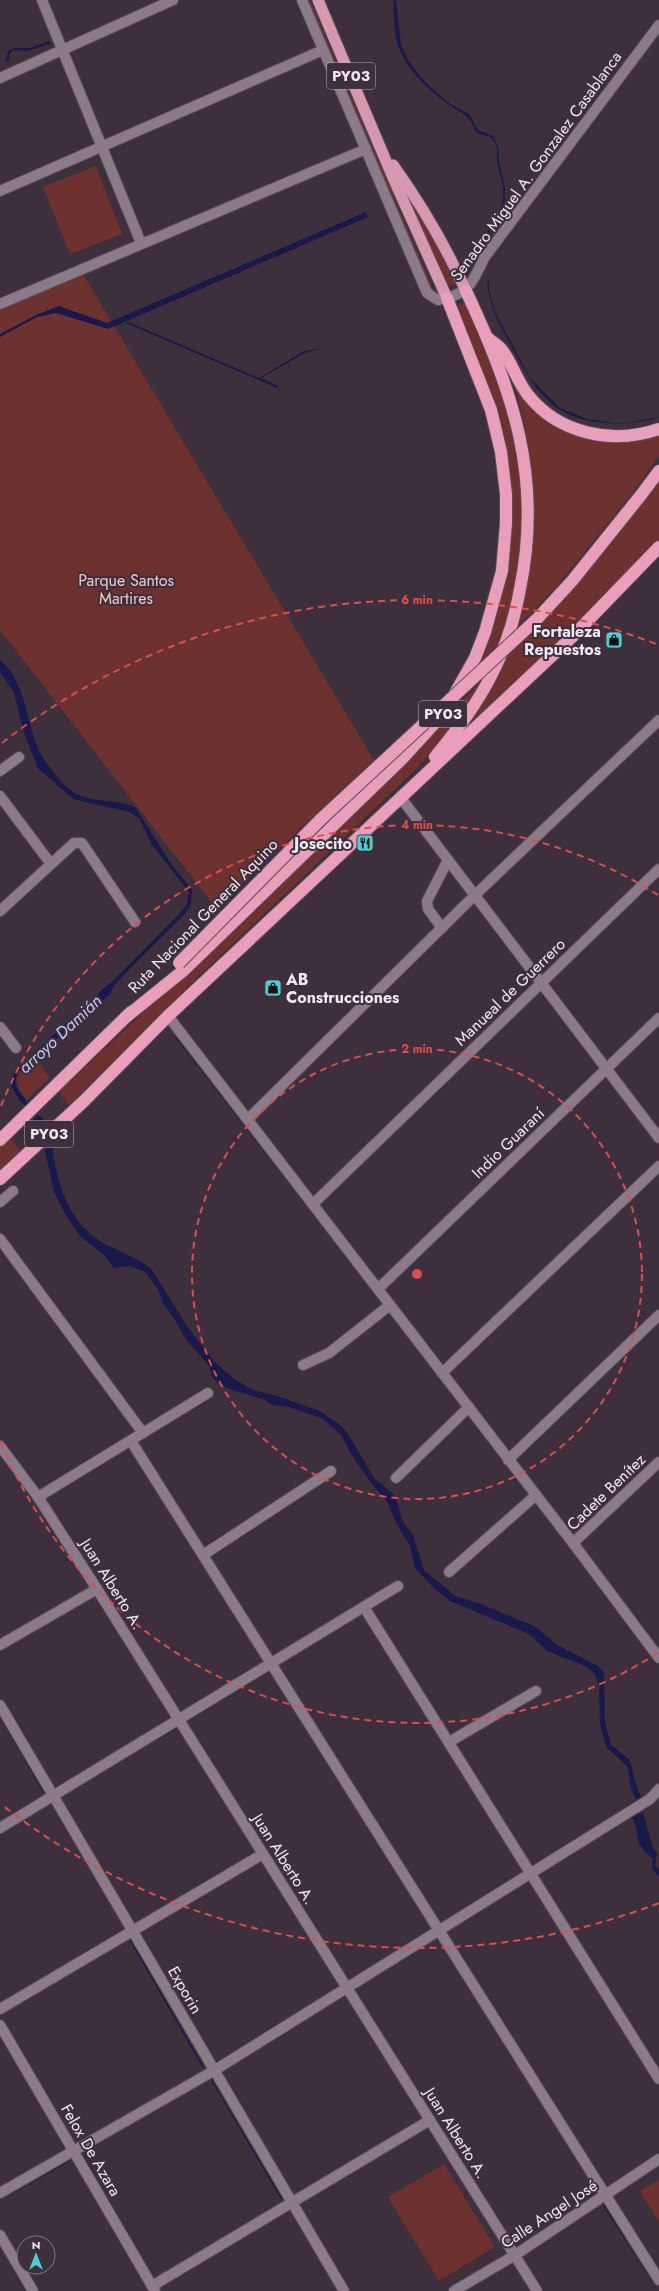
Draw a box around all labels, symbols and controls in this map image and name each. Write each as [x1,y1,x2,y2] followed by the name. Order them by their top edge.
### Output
[445,47,627,285] street label: Senadro Miguel A. Gonzalez Casablanca
[327,63,375,89] road number: PY03
[78,569,174,610] park label: Parque Santos Martires
[401,591,433,609] text: 6 min
[524,620,601,661] place label: Fortaleza Repuestos
[604,630,624,650] shop icon: Fortaleza Repuestos
[419,701,467,727] road number: PY03
[401,816,433,834] text: 4 min
[291,832,352,855] place label: Josecito
[123,833,283,999] street label: Ruta Nacional General Aquino
[355,833,375,853] restaurant icon: Josecito
[449,933,571,1051] street label: Manueal de Guerrero
[285,968,399,1009] place label: AB Construcciones
[263,978,283,998] shop icon: AB Construcciones
[13,989,107,1079] water label: arroyo Damián
[401,1040,433,1058] text: 2 min
[466,1102,550,1184] street label: Indio Guaraní
[25,1121,73,1147] road number: PY03
[410,1267,424,1281] centre of rings
[561,1448,651,1536] street label: Cadete Benítez
[74,1532,149,1634] street label: Juan Alberto A.
[246,1807,321,1909] street label: Juan Alberto A.
[162,1962,208,2018] street label: Exporin
[418,2081,493,2183] street label: Juan Alberto A.
[55,2100,127,2200] street label: Felox De Azara
[496,2174,602,2254] street label: Calle Angel José
[16,2235,56,2275] north arrow
[32,2237,40,2253] text: N

